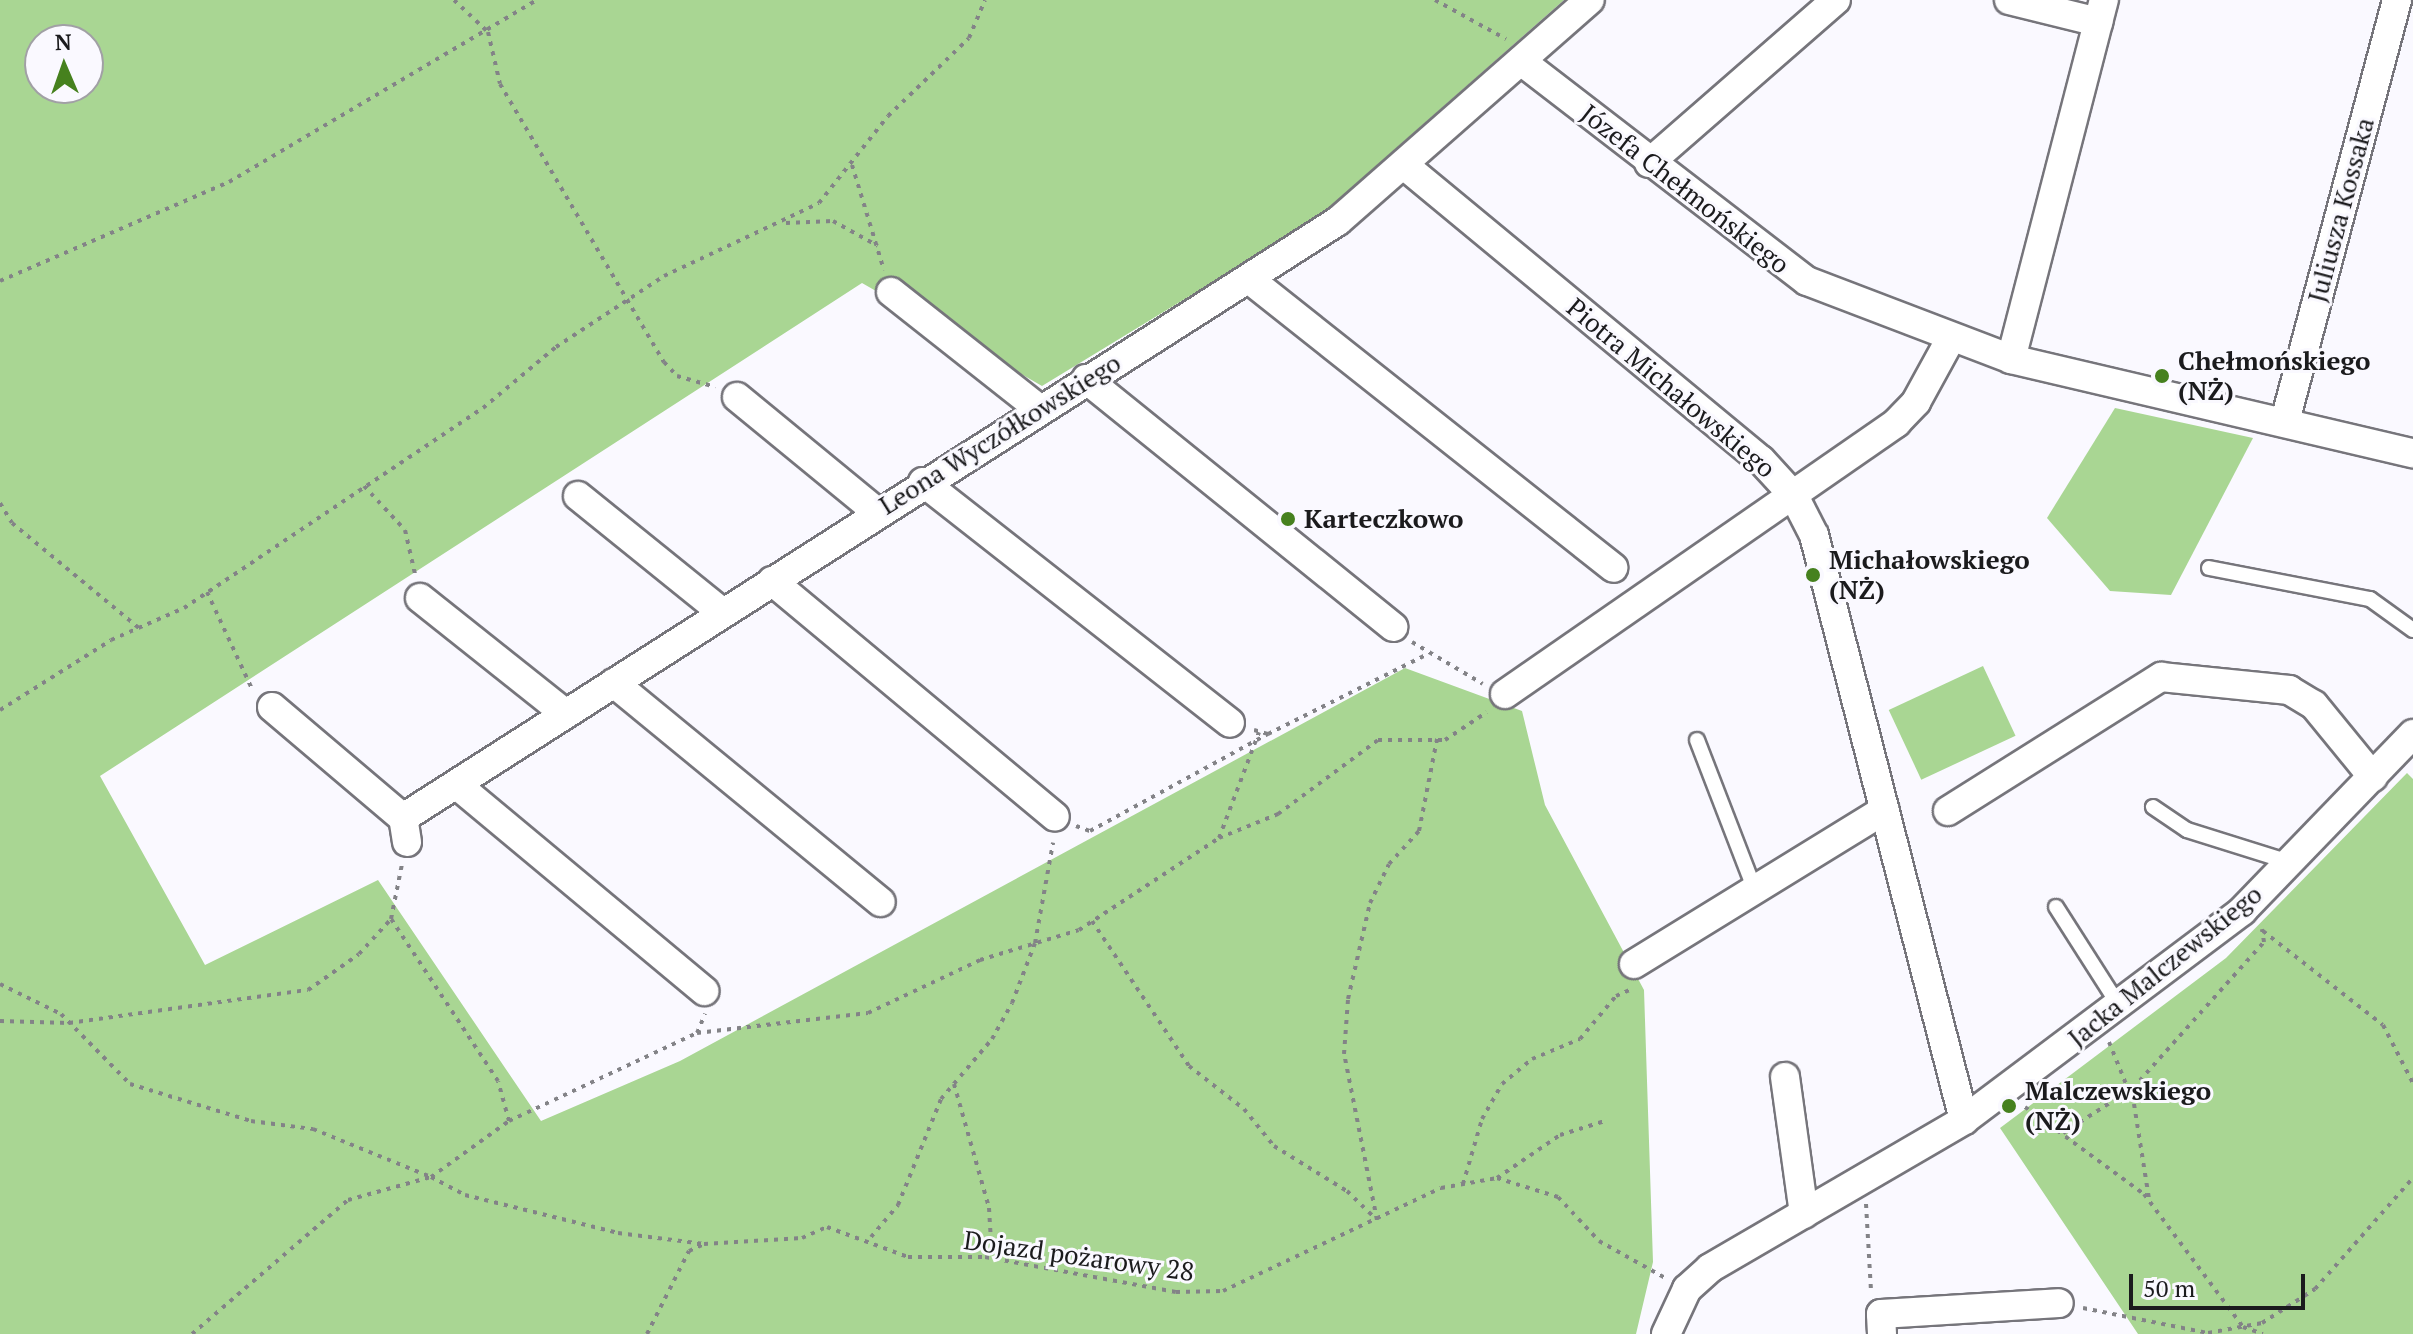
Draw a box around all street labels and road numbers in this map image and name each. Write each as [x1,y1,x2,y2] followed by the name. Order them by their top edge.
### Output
[1574,98,1796,280] street label: Józefa Chełmońskiego
[2301,114,2381,306] street label: Juliusza Kossaka
[1560,292,1782,484] street label: Piotra Michałowskiego
[874,347,1126,521] street label: Leona Wyczółkowskiego
[2062,878,2268,1054] street label: Jacka Malczewskiego
[962,1224,1196,1288] street label: Dojazd pożarowy 28

